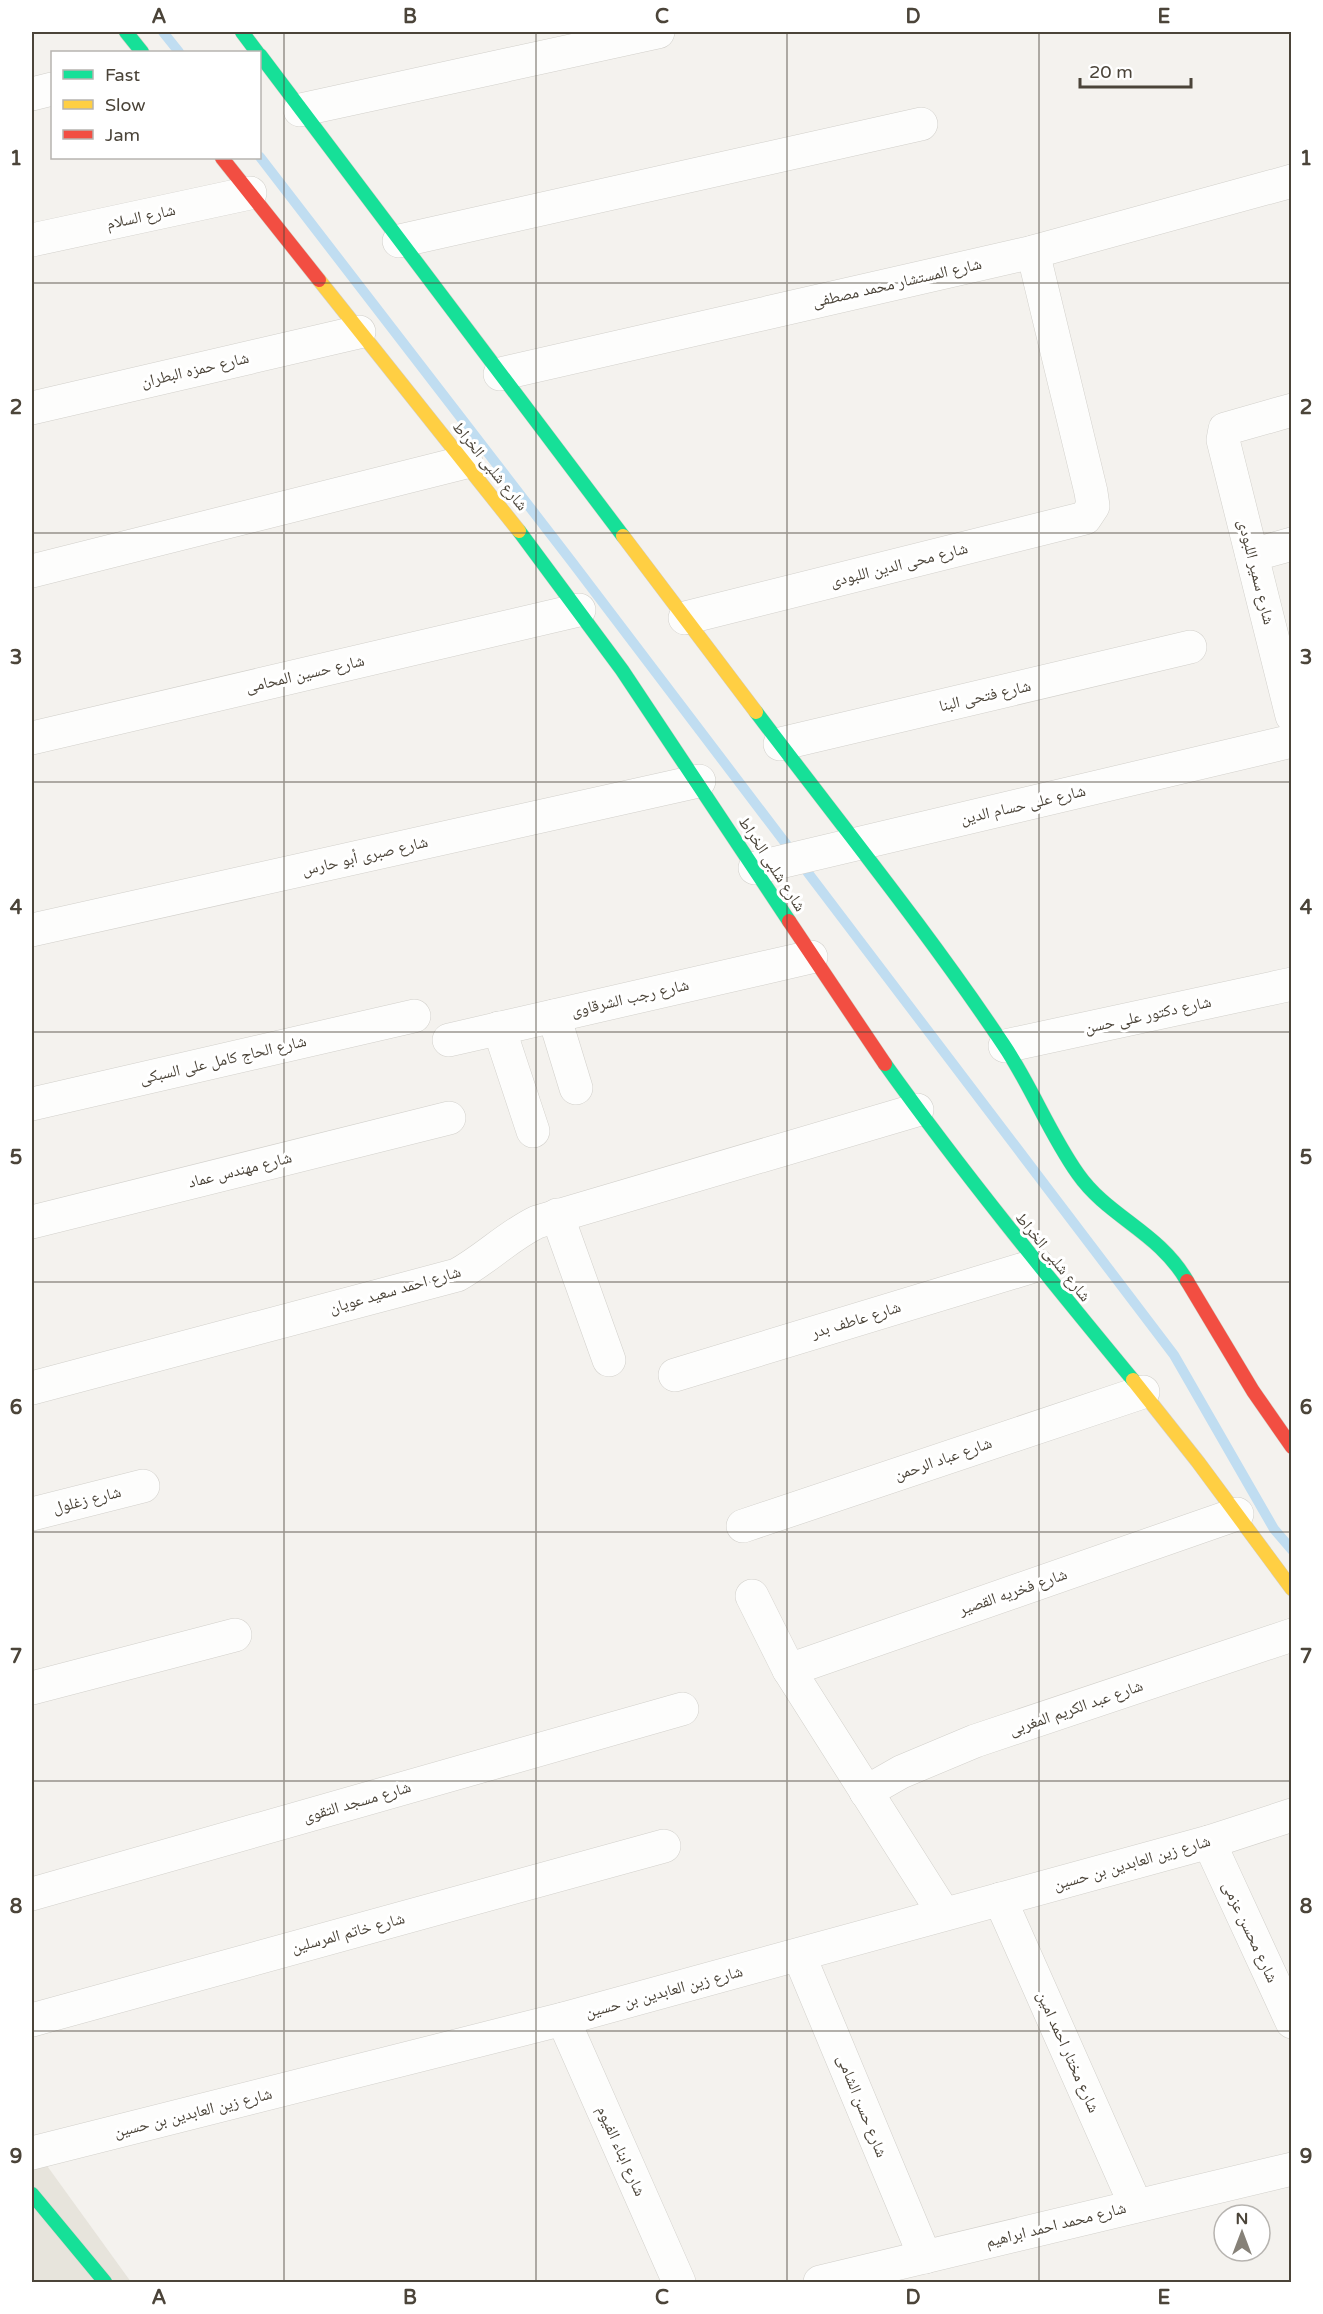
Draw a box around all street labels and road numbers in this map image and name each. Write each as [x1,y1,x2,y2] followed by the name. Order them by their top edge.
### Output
[105,200,177,234] street label: شارع السلام
[810,254,984,312] street label: شارع المستشار محمد مصطفى
[139,348,251,392] street label: شارع حمزه البطران
[448,417,532,515] street label: شارع شلبى الخراط
[1233,517,1279,627] street label: شارع سمير اللبودى
[828,538,970,592] street label: شارع محى الدين اللبودى
[244,651,366,697] street label: شارع حسين المحامى
[937,676,1033,716] street label: شارع فتحى البنا
[958,781,1088,829] street label: شارع على حسام الدين
[734,813,810,915] street label: شارع شلبى الخراط
[300,832,430,880] street label: شارع صبرى أبو حارس
[569,975,691,1021] street label: شارع رجب الشرقاوى
[1083,992,1213,1038] street label: شارع دكتور على حسن
[138,1031,308,1089] street label: شارع الحاج كامل على السبكى
[186,1147,294,1193] street label: شارع مهندس عماد
[1011,1208,1095,1306] street label: شارع شلبى الخراط
[327,1262,463,1318] street label: شارع احمد سعيد عويان
[808,1297,903,1343] street label: شارع عاطف بدر
[892,1433,994,1485] street label: شارع عباد الرحمن
[51,1482,123,1518] street label: شارع زغلول
[955,1564,1070,1620] street label: شارع فخريه القصير
[1006,1676,1146,1740] street label: شارع عبد الكريم المغربى
[301,1777,413,1827] street label: شارع مسجد التقوى
[1051,1831,1213,1895] street label: شارع زين العابدين بن حسين
[1218,1878,1282,1986] street label: شارع محسن عزمى
[289,1908,407,1958] street label: شارع خاتم المرسلين
[583,1961,745,2023] street label: شارع زين العابدين بن حسين
[1032,1988,1104,2116] street label: شارع مختار احمد امين
[832,2052,892,2160] street label: شارع حسن الشامى
[112,2084,274,2142] street label: شارع زين العابدين بن حسين
[592,2103,650,2199] street label: شارع ابناء الفيوم
[984,2198,1128,2252] street label: شارع محمد احمد ابراهيم

